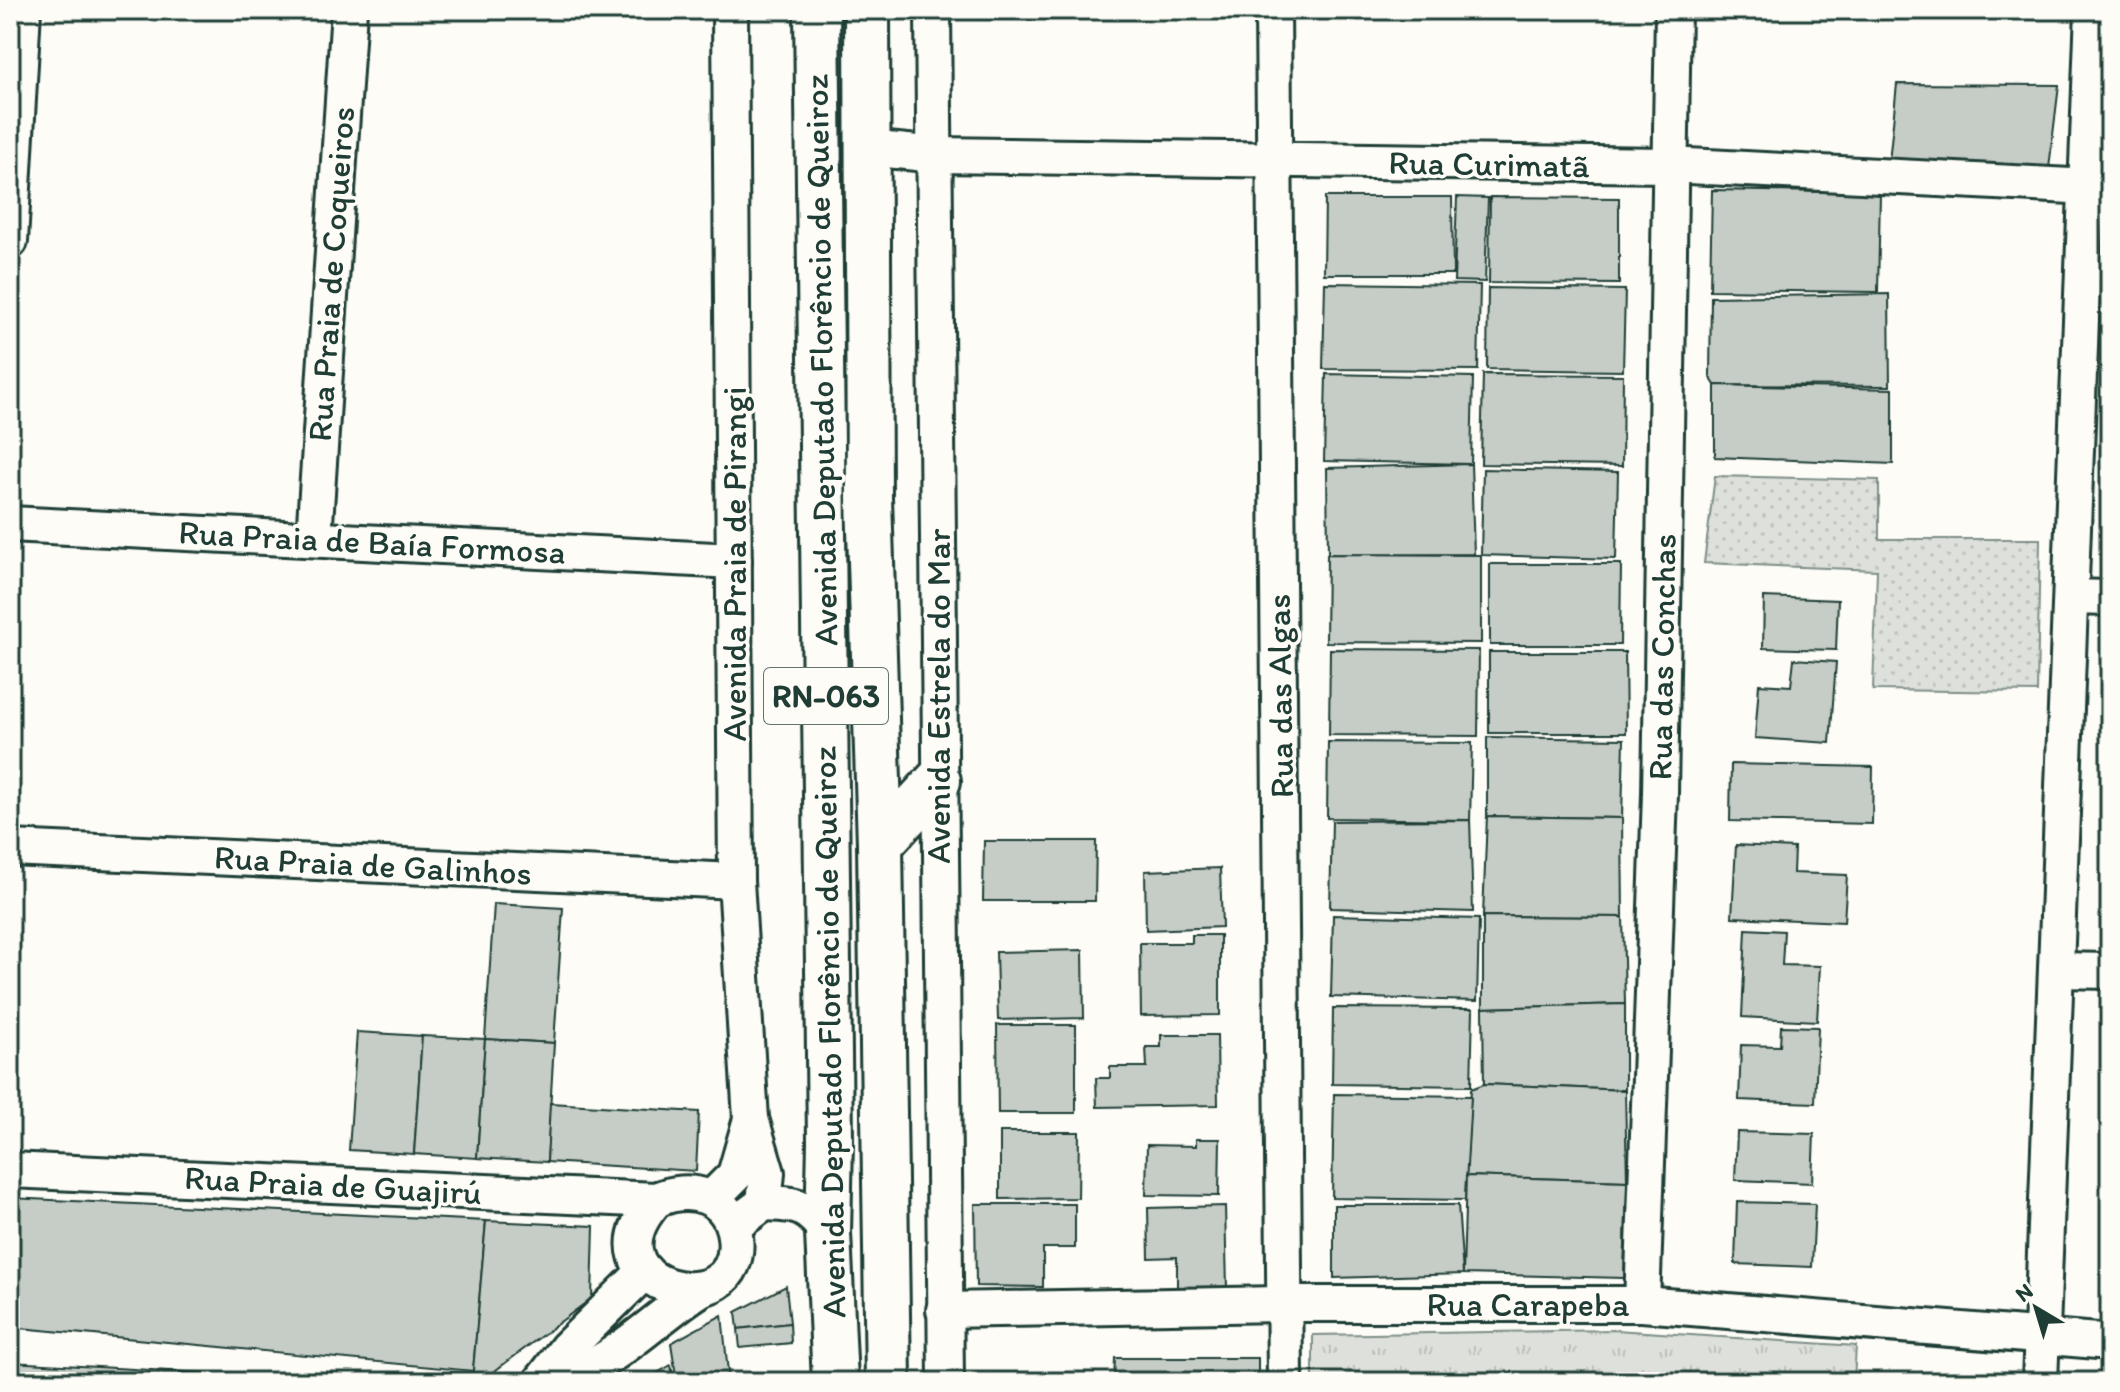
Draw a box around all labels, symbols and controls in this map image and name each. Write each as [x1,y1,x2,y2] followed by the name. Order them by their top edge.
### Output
[796,73,846,646] street label: Avenida Deputado Florêncio de Queiroz
[299,105,363,443] street label: Rua Praia de Coqueiros
[1388,142,1590,186] street label: Rua Curimatã
[714,387,755,742] street label: Avenida Praia de Pirangi
[177,511,567,573] street label: Rua Praia de Baía Formosa
[918,528,959,864] street label: Avenida Estrela do Mar
[1639,533,1685,781] street label: Rua das Conchas
[1258,593,1302,799] street label: Rua das Algas
[764,668,888,724] road number: RN-063
[804,745,854,1318] street label: Avenida Deputado Florêncio de Queiroz
[213,836,533,894] street label: Rua Praia de Galinhos
[183,1157,483,1213] street label: Rua Praia de Guajirú
[1996,1268,2076,1348] north arrow
[2010,1277,2038,1308] text: N
[1427,1284,1630,1325] street label: Rua Carapeba

